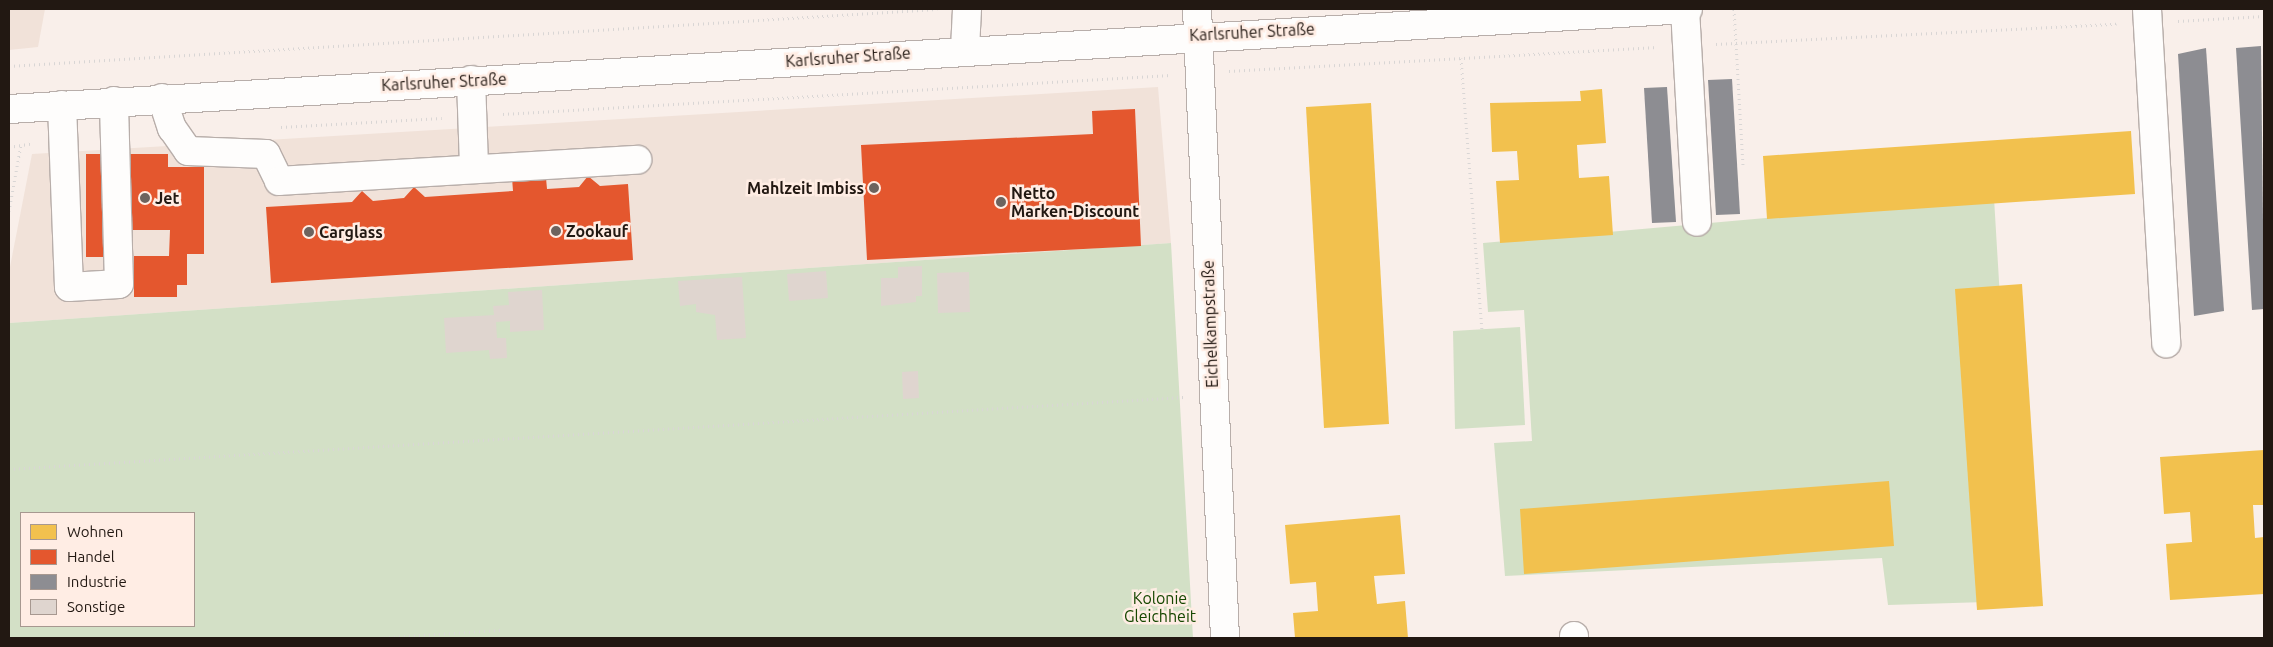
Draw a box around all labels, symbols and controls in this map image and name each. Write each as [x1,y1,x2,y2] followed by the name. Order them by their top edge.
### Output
[1189,19,1315,45] street label: Karlsruher Straße
[785,43,911,71] street label: Karlsruher Straße
[381,69,507,95] street label: Karlsruher Straße
[747,178,864,198] place label: Mahlzeit Imbiss
[868,182,880,194] marker: Mahlzeit Imbiss
[1011,183,1139,221] place label: Netto Marken-Discount
[155,188,179,208] place label: Jet
[139,192,151,204] marker: Jet
[995,196,1007,208] marker: Netto Marken-Discount
[566,221,628,241] place label: Zookauf
[319,222,383,242] place label: Carglass
[550,225,562,237] marker: Zookauf
[303,226,315,238] marker: Carglass
[1198,260,1222,388] street label: Eichelkampstraße
[20,512,195,627] legend
[67,523,123,540] text: Wohnen
[67,548,115,565] text: Handel
[67,573,127,590] text: Industrie
[1124,588,1196,626] park label: Kolonie Gleichheit
[67,598,125,615] text: Sonstige

